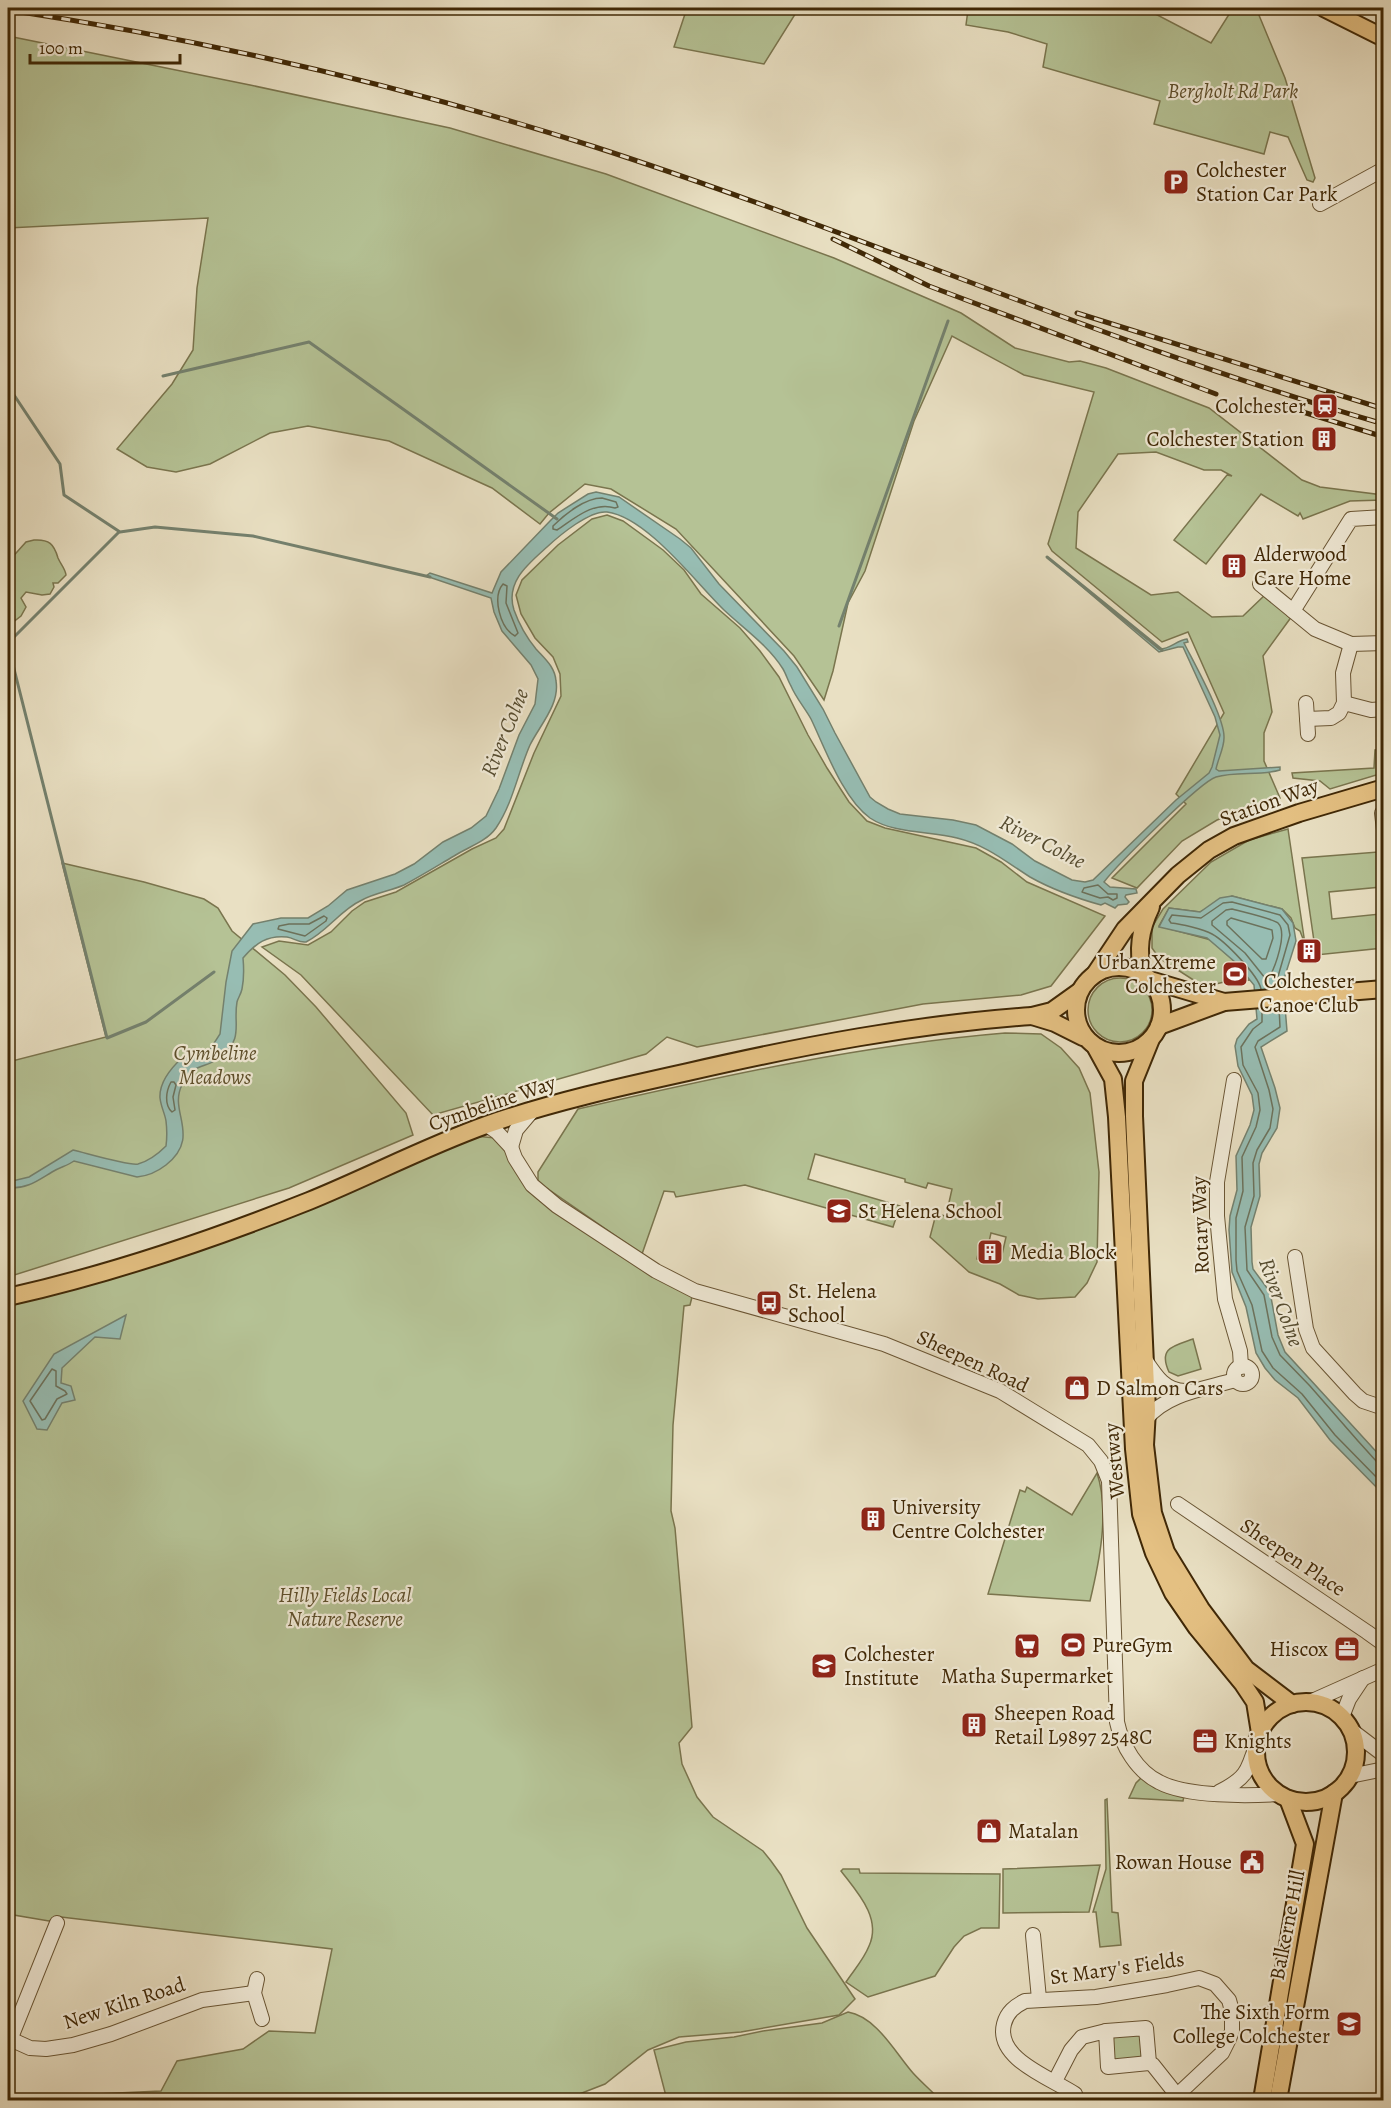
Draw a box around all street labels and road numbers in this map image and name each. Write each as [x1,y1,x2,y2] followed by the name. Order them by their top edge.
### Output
[1216,771,1323,833] street label: Station Way
[425,1068,560,1138] street label: Cymbeline Way
[1184,1175,1216,1274] street label: Rotary Way
[912,1323,1034,1400] street label: Sheepen Road
[1097,1421,1131,1501] street label: Westway
[1235,1511,1351,1603] street label: Sheepen Place
[1263,1867,1311,1983] street label: Balkerne Hill
[1048,1945,1186,1991] street label: St Mary's Fields
[59,1970,189,2036] street label: New Kiln Road

